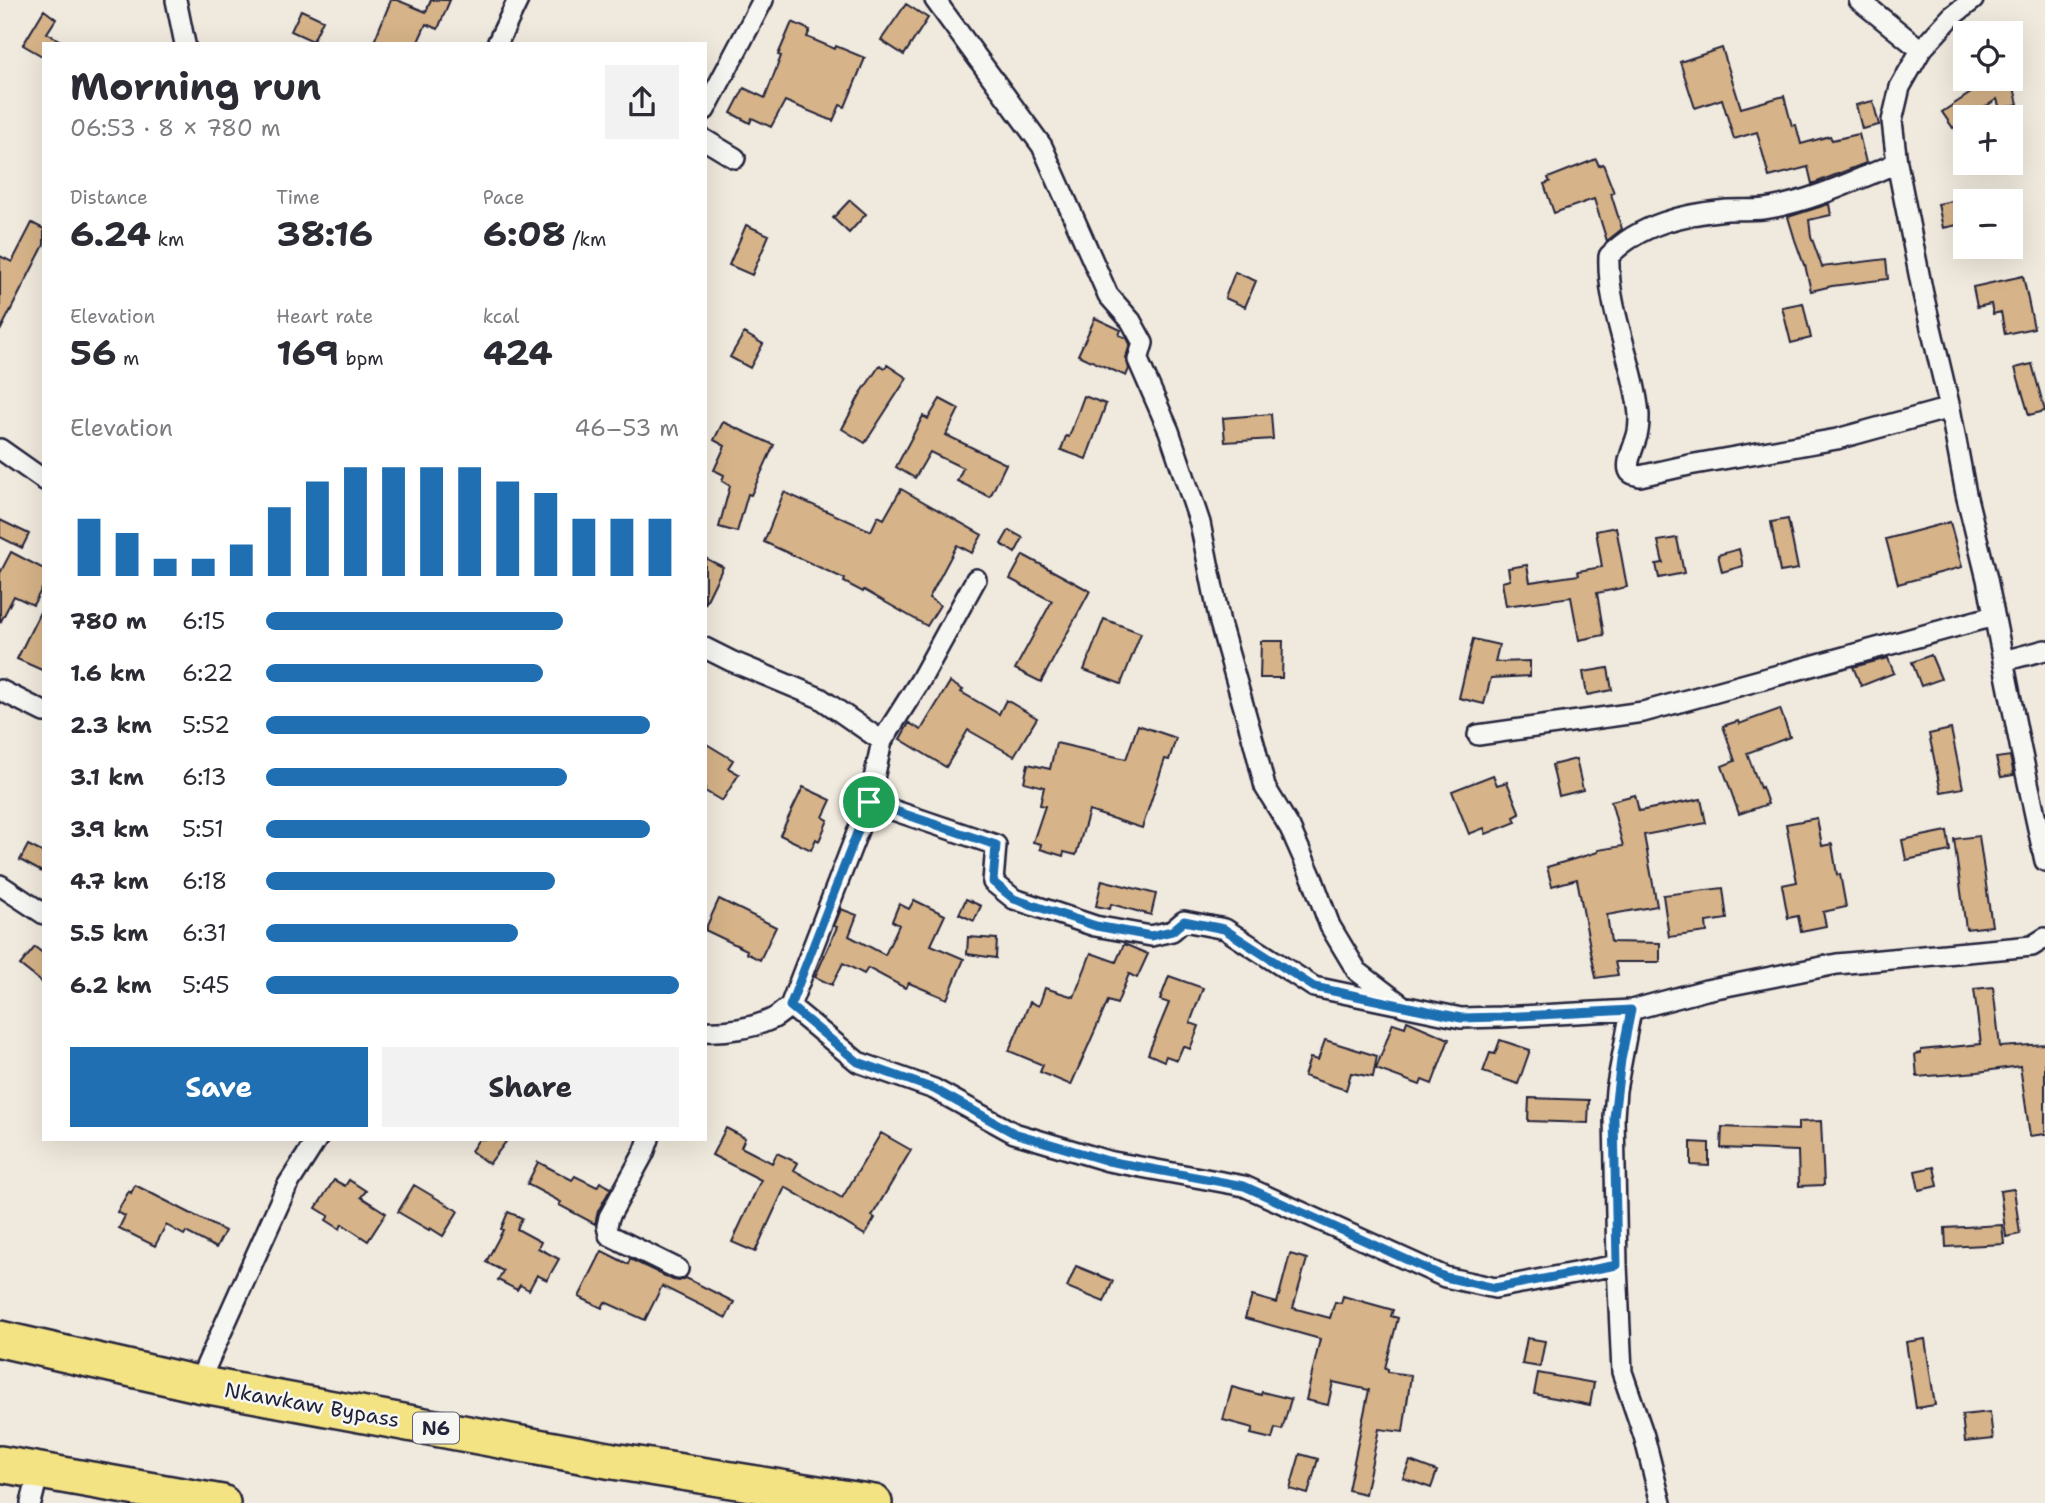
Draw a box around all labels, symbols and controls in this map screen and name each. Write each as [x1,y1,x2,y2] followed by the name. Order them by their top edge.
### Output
[1953,21,2023,259] map controls
[1953,21,2023,91] button: locate
[70,61,321,112] text: Morning run
[605,65,679,139] button: share
[1953,105,2023,175] button: +
[70,113,280,143] text: 06:53 · 8 × 780 m
[70,185,148,210] text: Distance
[276,185,320,210] text: Time
[483,185,524,210] text: Pace
[1953,189,2023,259] button: −
[70,210,151,257] text: 6.24
[276,210,373,257] text: 38:16
[483,210,566,257] text: 6:08
[151,227,184,252] text: km
[566,227,607,252] text: /km
[70,304,155,329] text: Elevation
[276,304,373,329] text: Heart rate
[483,304,520,329] text: kcal
[70,329,116,376] text: 56
[276,329,339,376] text: 169
[483,329,553,376] text: 424
[116,346,139,371] text: m
[339,346,384,371] text: bpm
[70,413,173,443] text: Elevation
[574,413,679,443] text: 46–53 m
[70,606,147,636] text: 780 m
[182,606,225,636] text: 6:15
[70,658,145,688] text: 1.6 km
[182,658,233,688] text: 6:22
[70,710,152,740] text: 2.3 km
[182,710,230,740] text: 5:52
[70,762,144,792] text: 3.1 km
[182,762,227,792] text: 6:13
[839,772,899,832] pin
[850,783,888,821] icon: arrive
[70,814,149,844] text: 3.9 km
[182,814,224,844] text: 5:51
[70,866,149,896] text: 4.7 km
[182,866,227,896] text: 6:18
[70,918,148,948] text: 5.5 km
[182,918,227,948] text: 6:31
[70,970,152,1000] text: 6.2 km
[182,970,230,1000] text: 5:45
[70,1047,368,1127] button: Save
[382,1047,679,1127] button: Share
[222,1376,402,1434] street label: Nkawkaw Bypass
[413,1412,459,1444] road number: N6

